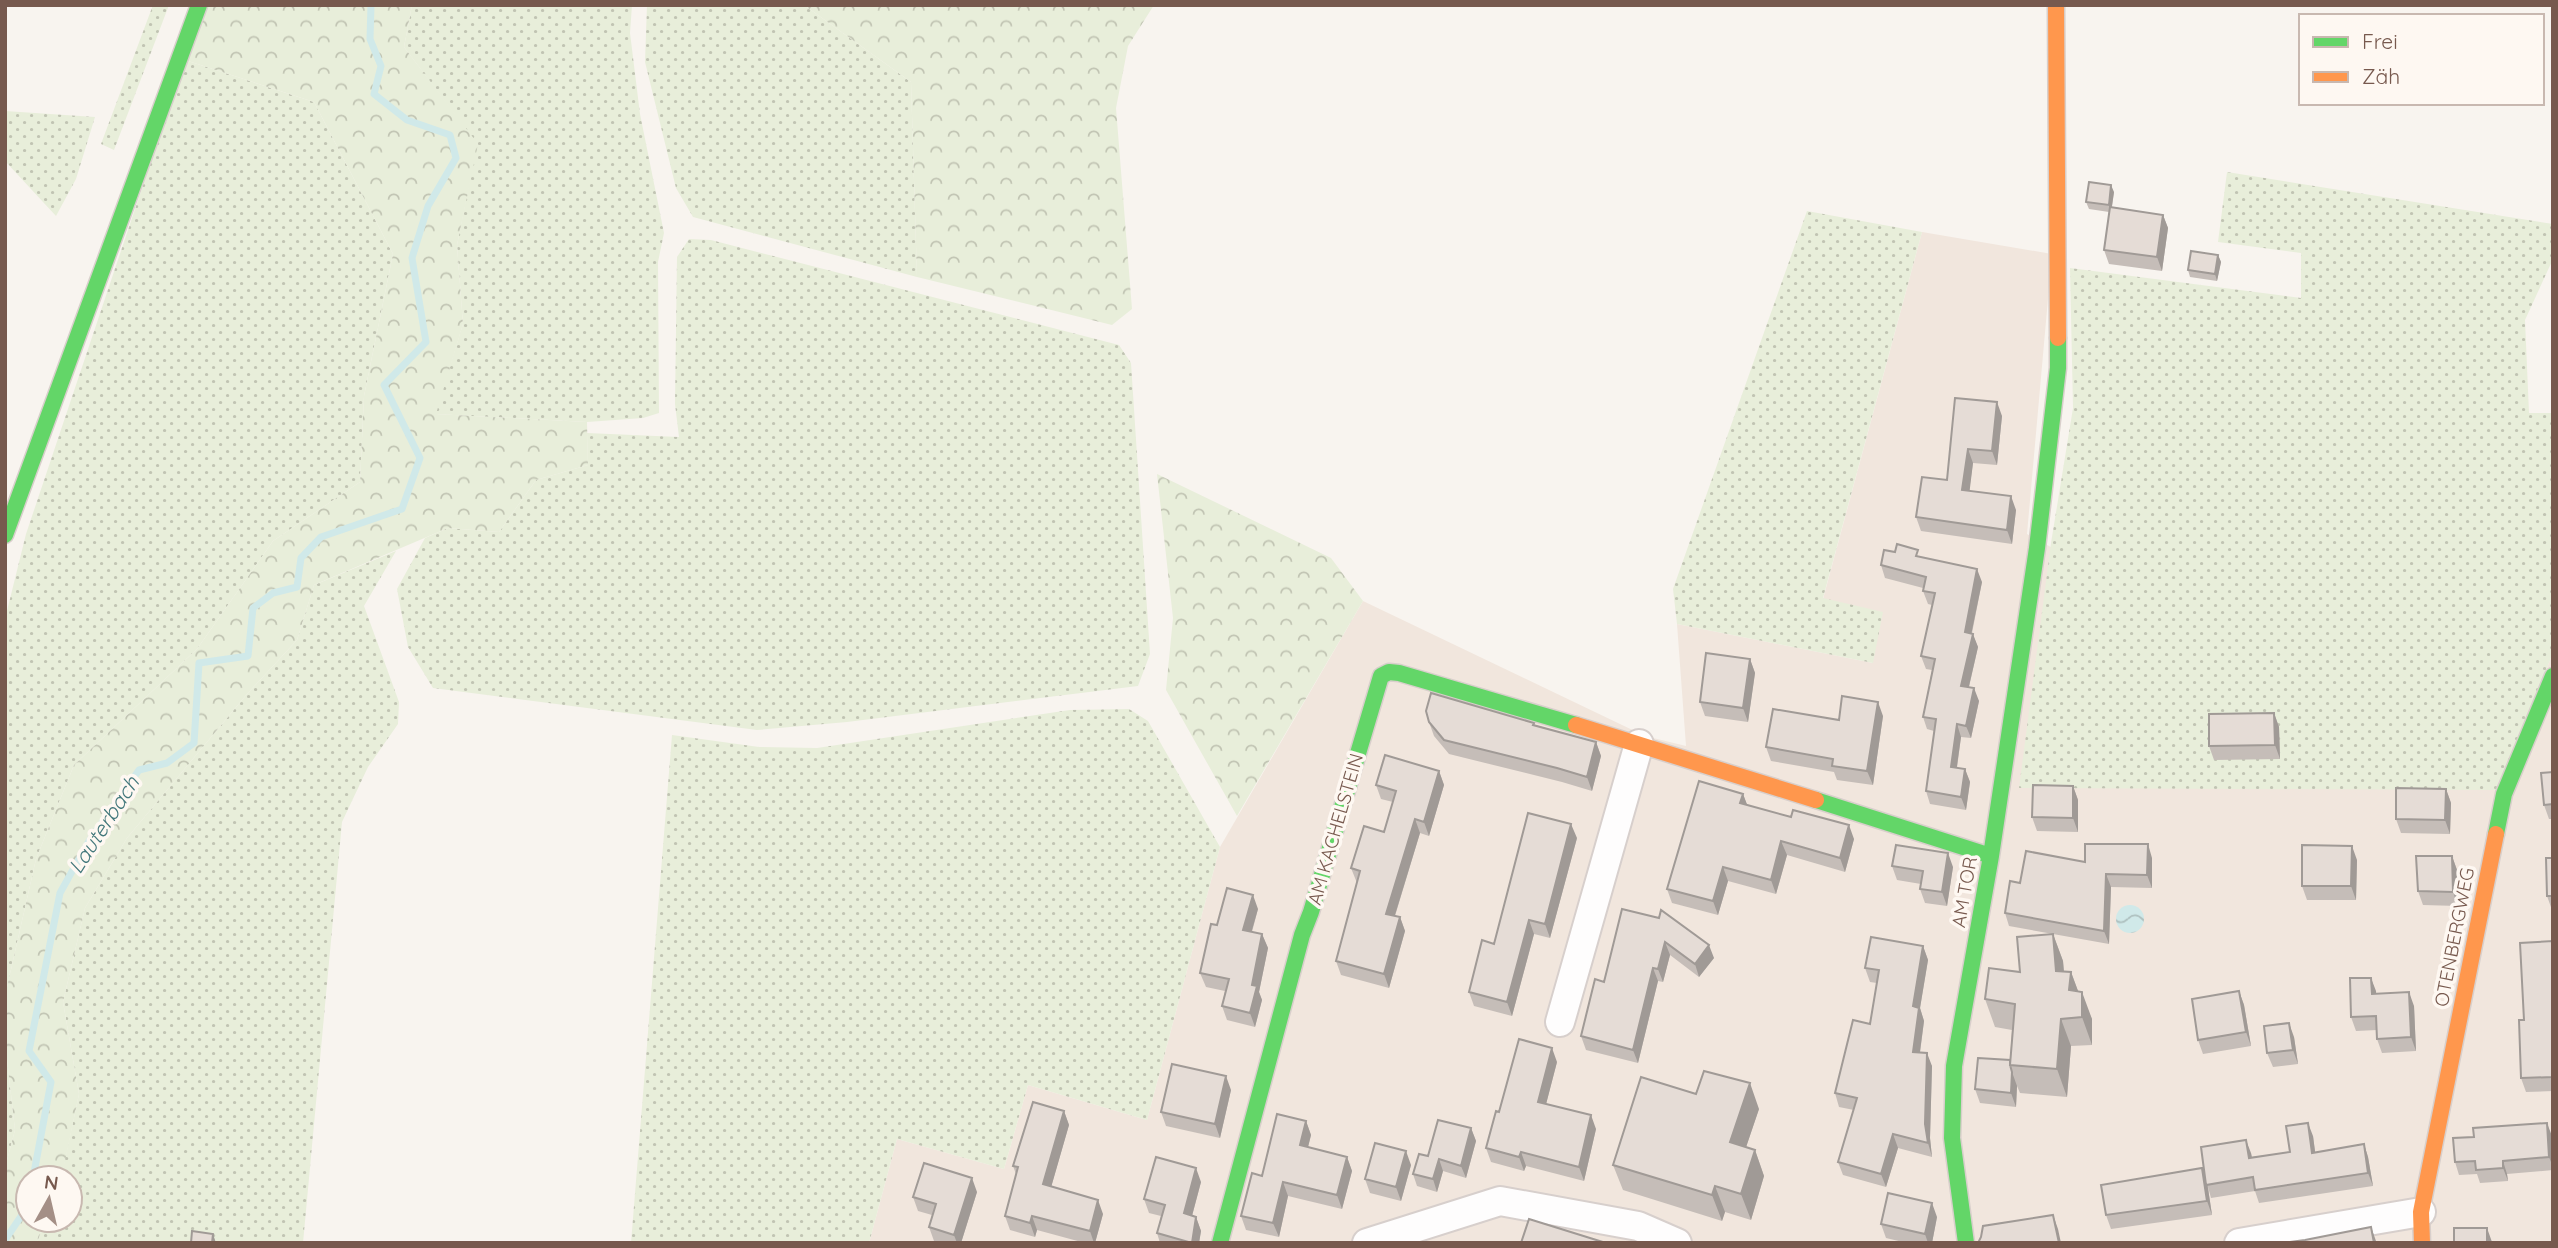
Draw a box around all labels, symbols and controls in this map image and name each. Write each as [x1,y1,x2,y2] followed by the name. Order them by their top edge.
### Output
[2299,14,2544,105] legend
[2362,28,2398,54] text: Frei
[2362,63,2400,89] text: Zäh
[1302,750,1368,908] street label: AM KACHELSTEIN
[62,770,145,878] water label: Lauterbach
[1946,855,1982,929] street label: AM TOR
[2429,865,2479,1009] street label: OTENBERGWEG
[14,1164,84,1234] north arrow
[43,1169,60,1195] text: N

